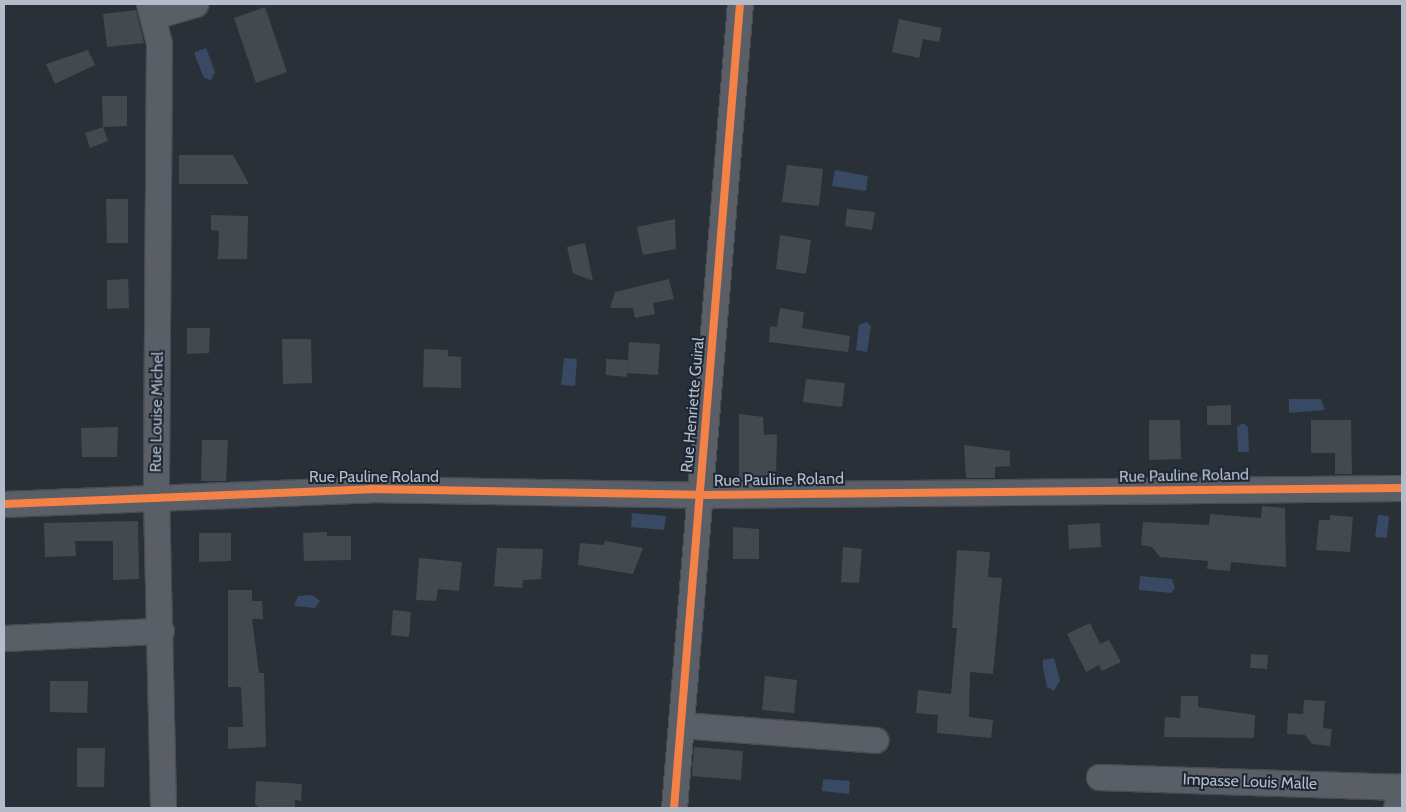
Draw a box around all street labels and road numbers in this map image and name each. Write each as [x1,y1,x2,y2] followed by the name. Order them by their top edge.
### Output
[678,337,708,473] street label: Rue Henriette Guiral
[146,352,168,472] street label: Rue Louise Michel
[1119,465,1249,487] street label: Rue Pauline Roland
[309,467,439,487] street label: Rue Pauline Roland
[714,469,844,491] street label: Rue Pauline Roland
[1182,770,1318,794] street label: Impasse Louis Malle

